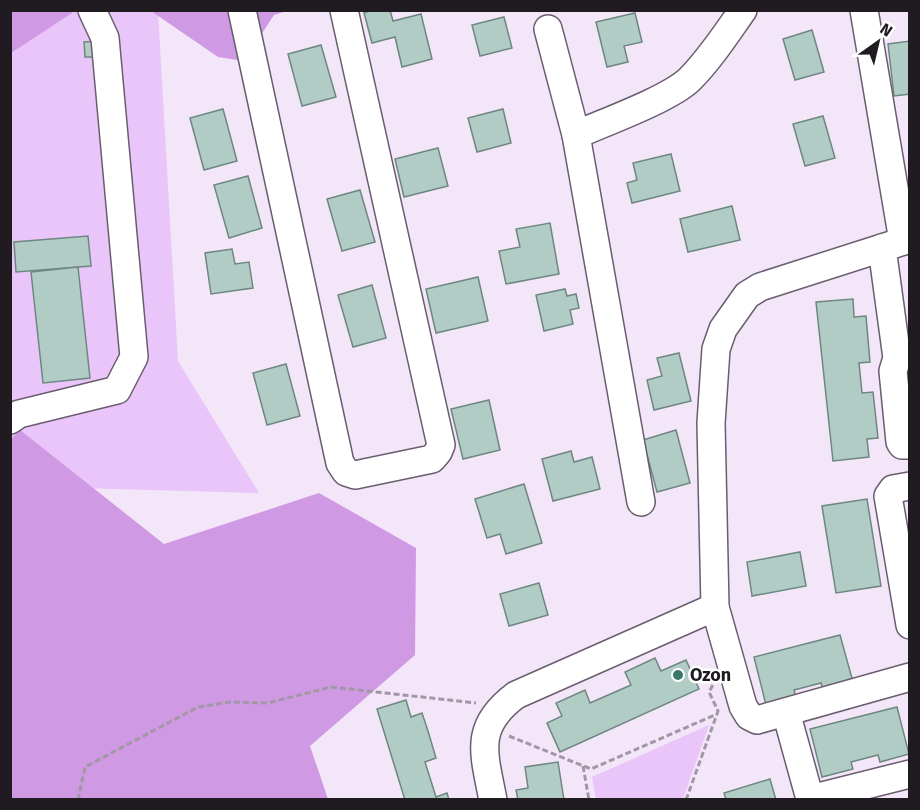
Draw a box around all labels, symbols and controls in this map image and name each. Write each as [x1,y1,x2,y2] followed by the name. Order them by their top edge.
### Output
[848,12,908,72] north arrow
[876,19,896,41] text: N
[690,664,731,686] place label: Ozon
[671,668,685,682] marker: Ozon

